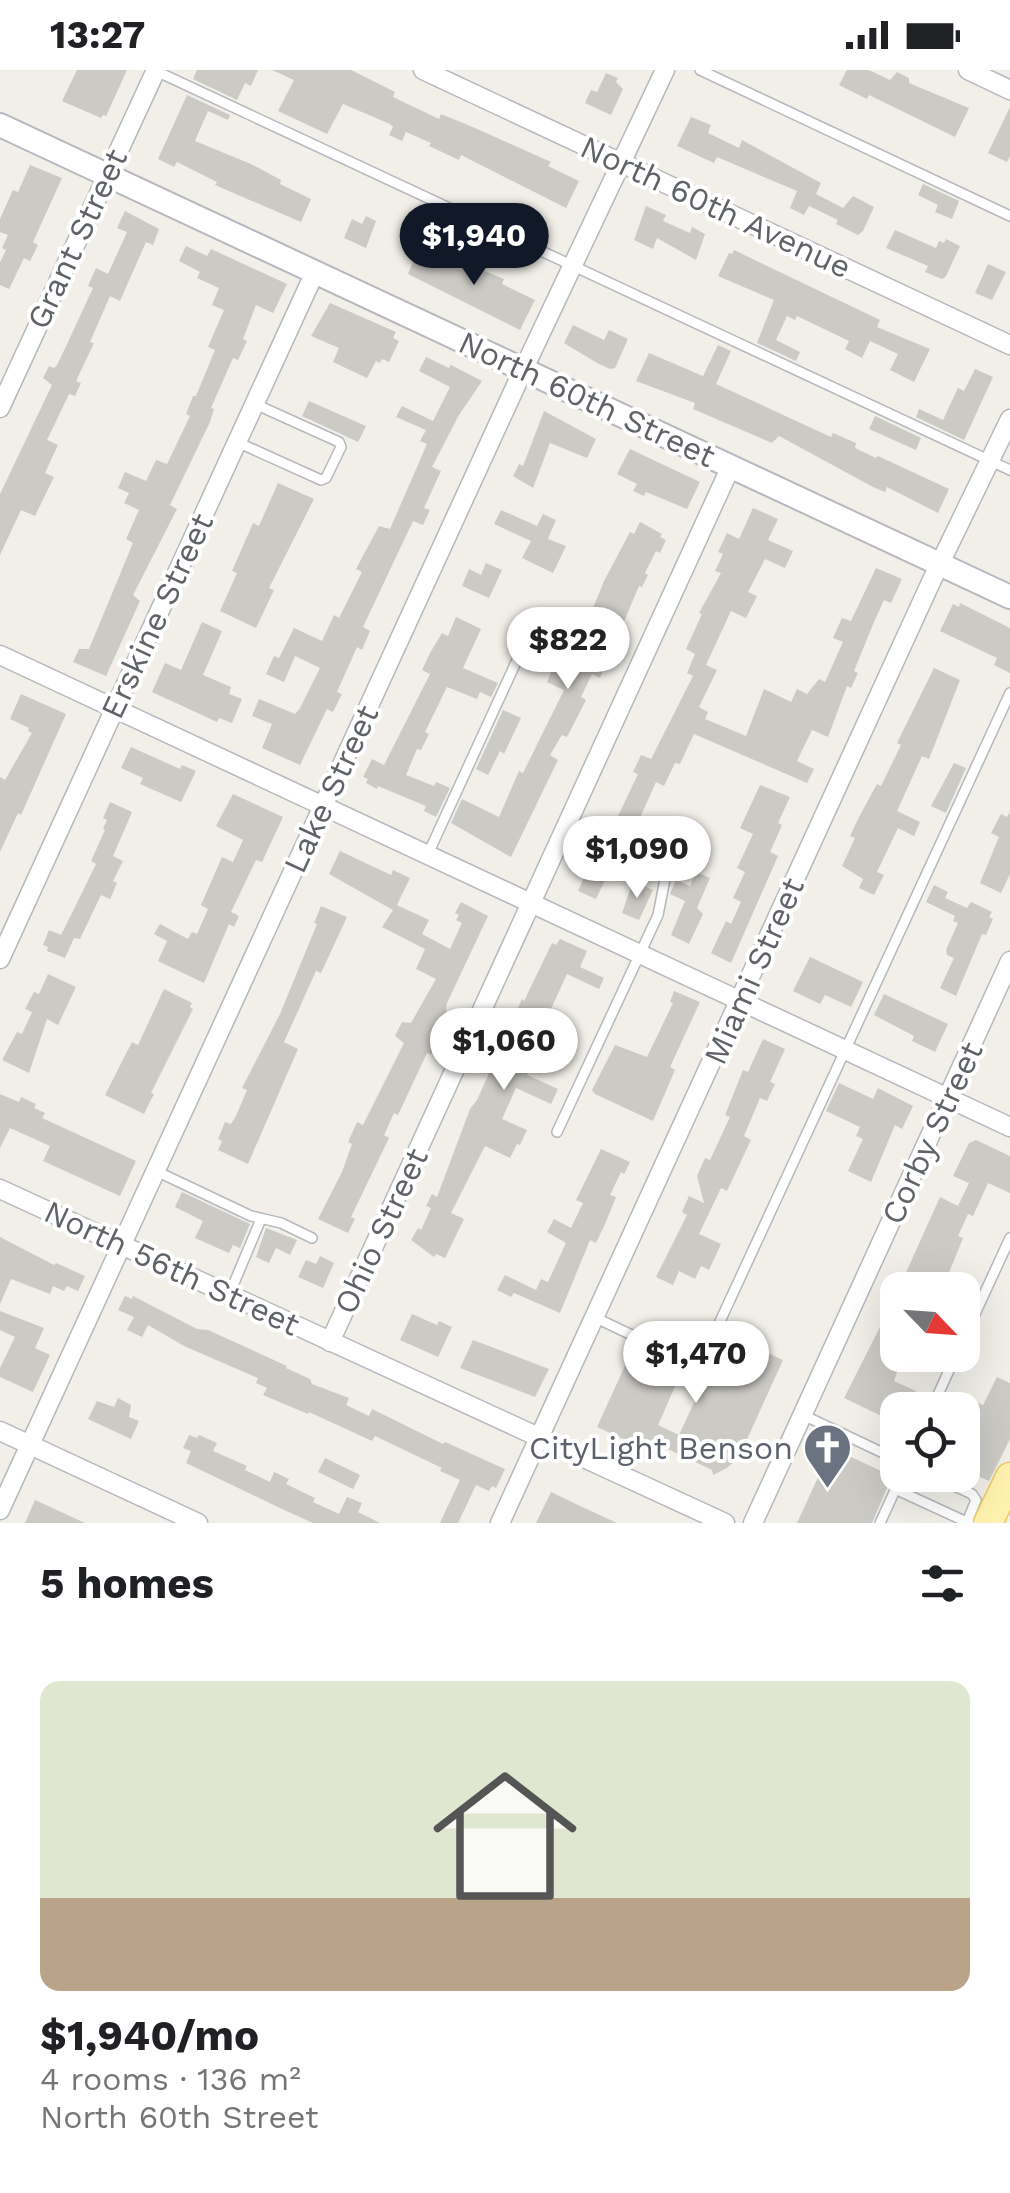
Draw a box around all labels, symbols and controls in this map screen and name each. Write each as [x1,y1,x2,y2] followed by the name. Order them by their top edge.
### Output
[50,13,145,57] text: 13:27
[575,128,857,286] street label: North 60th Avenue
[19,143,135,335] street label: Grant Street
[393,203,555,288] pin: $1,940
[422,216,526,254] text: $1,940
[453,323,721,475] street label: North 60th Street
[93,507,221,725] street label: Erskine Street
[509,607,627,692] pin: $822
[529,620,607,658] text: $822
[276,699,386,879] street label: Lake Street
[556,816,718,901] pin: $1,090
[585,829,689,867] text: $1,090
[696,872,812,1070] street label: Miami Street
[423,1008,585,1093] pin: $1,060
[452,1021,556,1059] text: $1,060
[873,1036,991,1230] street label: Corby Street
[326,1142,436,1320] street label: Ohio Street
[38,1192,306,1344] street label: North 56th Street
[880,1272,980,1372] north arrow
[880,1272,980,1492] map controls
[615,1321,777,1406] pin: $1,470
[645,1334,747,1372] text: $1,470
[880,1392,980,1492] button: locate
[802,1422,854,1490] church icon: CityLight Benson
[529,1429,793,1467] place label: CityLight Benson
[915,1556,970,1611] icon: filters
[40,1559,214,1608] text: 5 homes
[415,1746,595,1926] icon: home
[40,2011,259,2060] text: $1,940/mo
[40,2060,301,2098] text: 4 rooms · 136 m²
[40,2098,318,2136] text: North 60th Street

